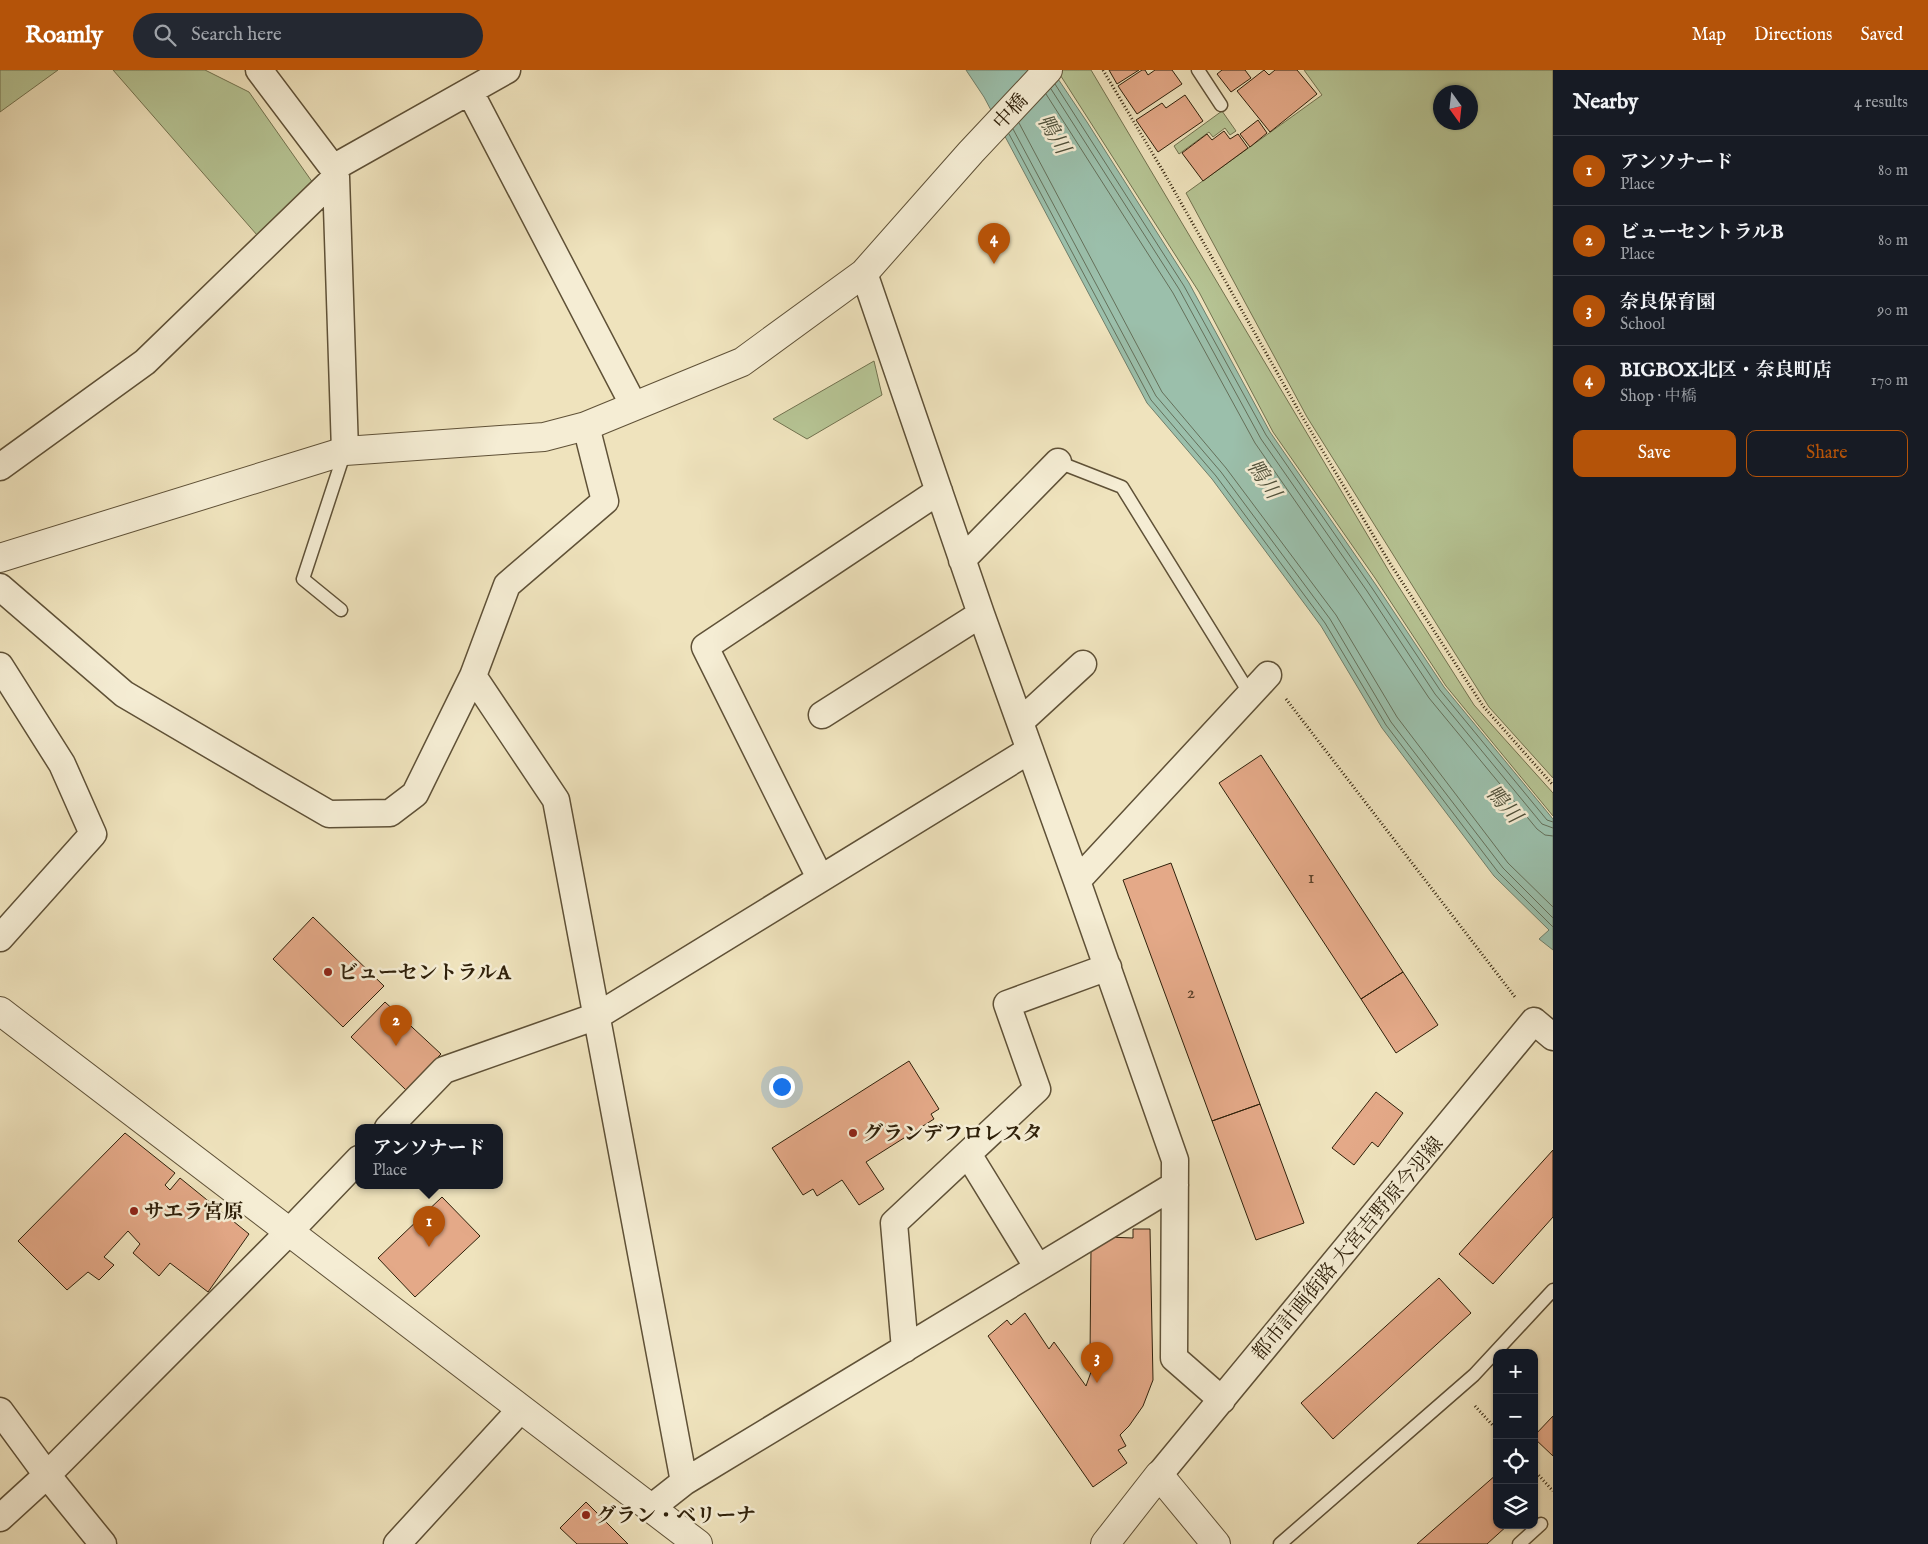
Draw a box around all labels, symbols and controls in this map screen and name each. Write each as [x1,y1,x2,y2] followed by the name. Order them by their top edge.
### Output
[133,13,483,58] search box
[25,20,103,51] text: Roamly
[151,21,179,49] icon: search
[191,23,282,47] text: Search here
[1692,24,1726,47] text: Map
[1754,24,1832,47] text: Directions
[1860,24,1903,47] text: Saved
[1433,85,1478,130] north arrow
[988,89,1034,135] street label: 中橋
[1573,89,1638,116] text: Nearby
[1854,93,1908,113] text: 4 results
[1030,110,1076,161] water label: 鴨川
[1620,151,1733,175] text: アンソナード
[1586,161,1592,181] text: 1
[1878,161,1908,181] text: 80 m
[1620,175,1655,195] text: Place
[1620,221,1784,245] text: ビューセントラルB
[978,223,1010,264] pin: 4
[1585,231,1593,251] text: 2
[1878,231,1908,251] text: 80 m
[1620,245,1655,265] text: Place
[1620,291,1715,315] text: 奈良保育園
[1586,301,1592,321] text: 3
[1877,301,1908,321] text: 90 m
[1620,315,1665,335] text: School
[1620,359,1832,383] text: BIGBOX北区・奈良町店
[1585,371,1593,391] text: 4
[1871,371,1908,391] text: 170 m
[1620,387,1696,407] text: Shop · 中橋
[1573,430,1736,477] button: Save
[1746,430,1908,477] button: Share
[1240,455,1287,506] water label: 鴨川
[1479,780,1528,831] water label: 鴨川
[1308,867,1314,890] house number: 1
[338,961,512,986] place label: ビューセントラルA
[322,966,334,978] marker: ビューセントラルA
[1187,982,1195,1005] house number: 2
[380,1005,412,1046] pin: 2
[769,1074,795,1100] your location
[863,1122,1042,1147] place label: グランデフロレスタ
[355,1124,503,1189] popup
[847,1127,859,1139] marker: グランデフロレスタ
[1247,1132,1449,1366] street label: 都市計画街路 大宮吉野原今羽線
[372,1137,486,1161] text: アンソナード
[372,1161,407,1181] text: Place
[144,1200,243,1225] place label: サエラ宮原
[128,1205,140,1217] marker: サエラ宮原
[413,1206,445,1247] pin: 1
[1081,1342,1113,1383] pin: 3
[1493,1349,1538,1529] map controls
[1493,1349,1538,1394] button: +
[1493,1394,1538,1439] button: −
[1493,1439,1538,1484] button: locate
[1493,1484,1538,1529] button: layers
[596,1504,756,1529] place label: グラン・ベリーナ
[580,1509,592,1521] marker: グラン・ベリーナ

